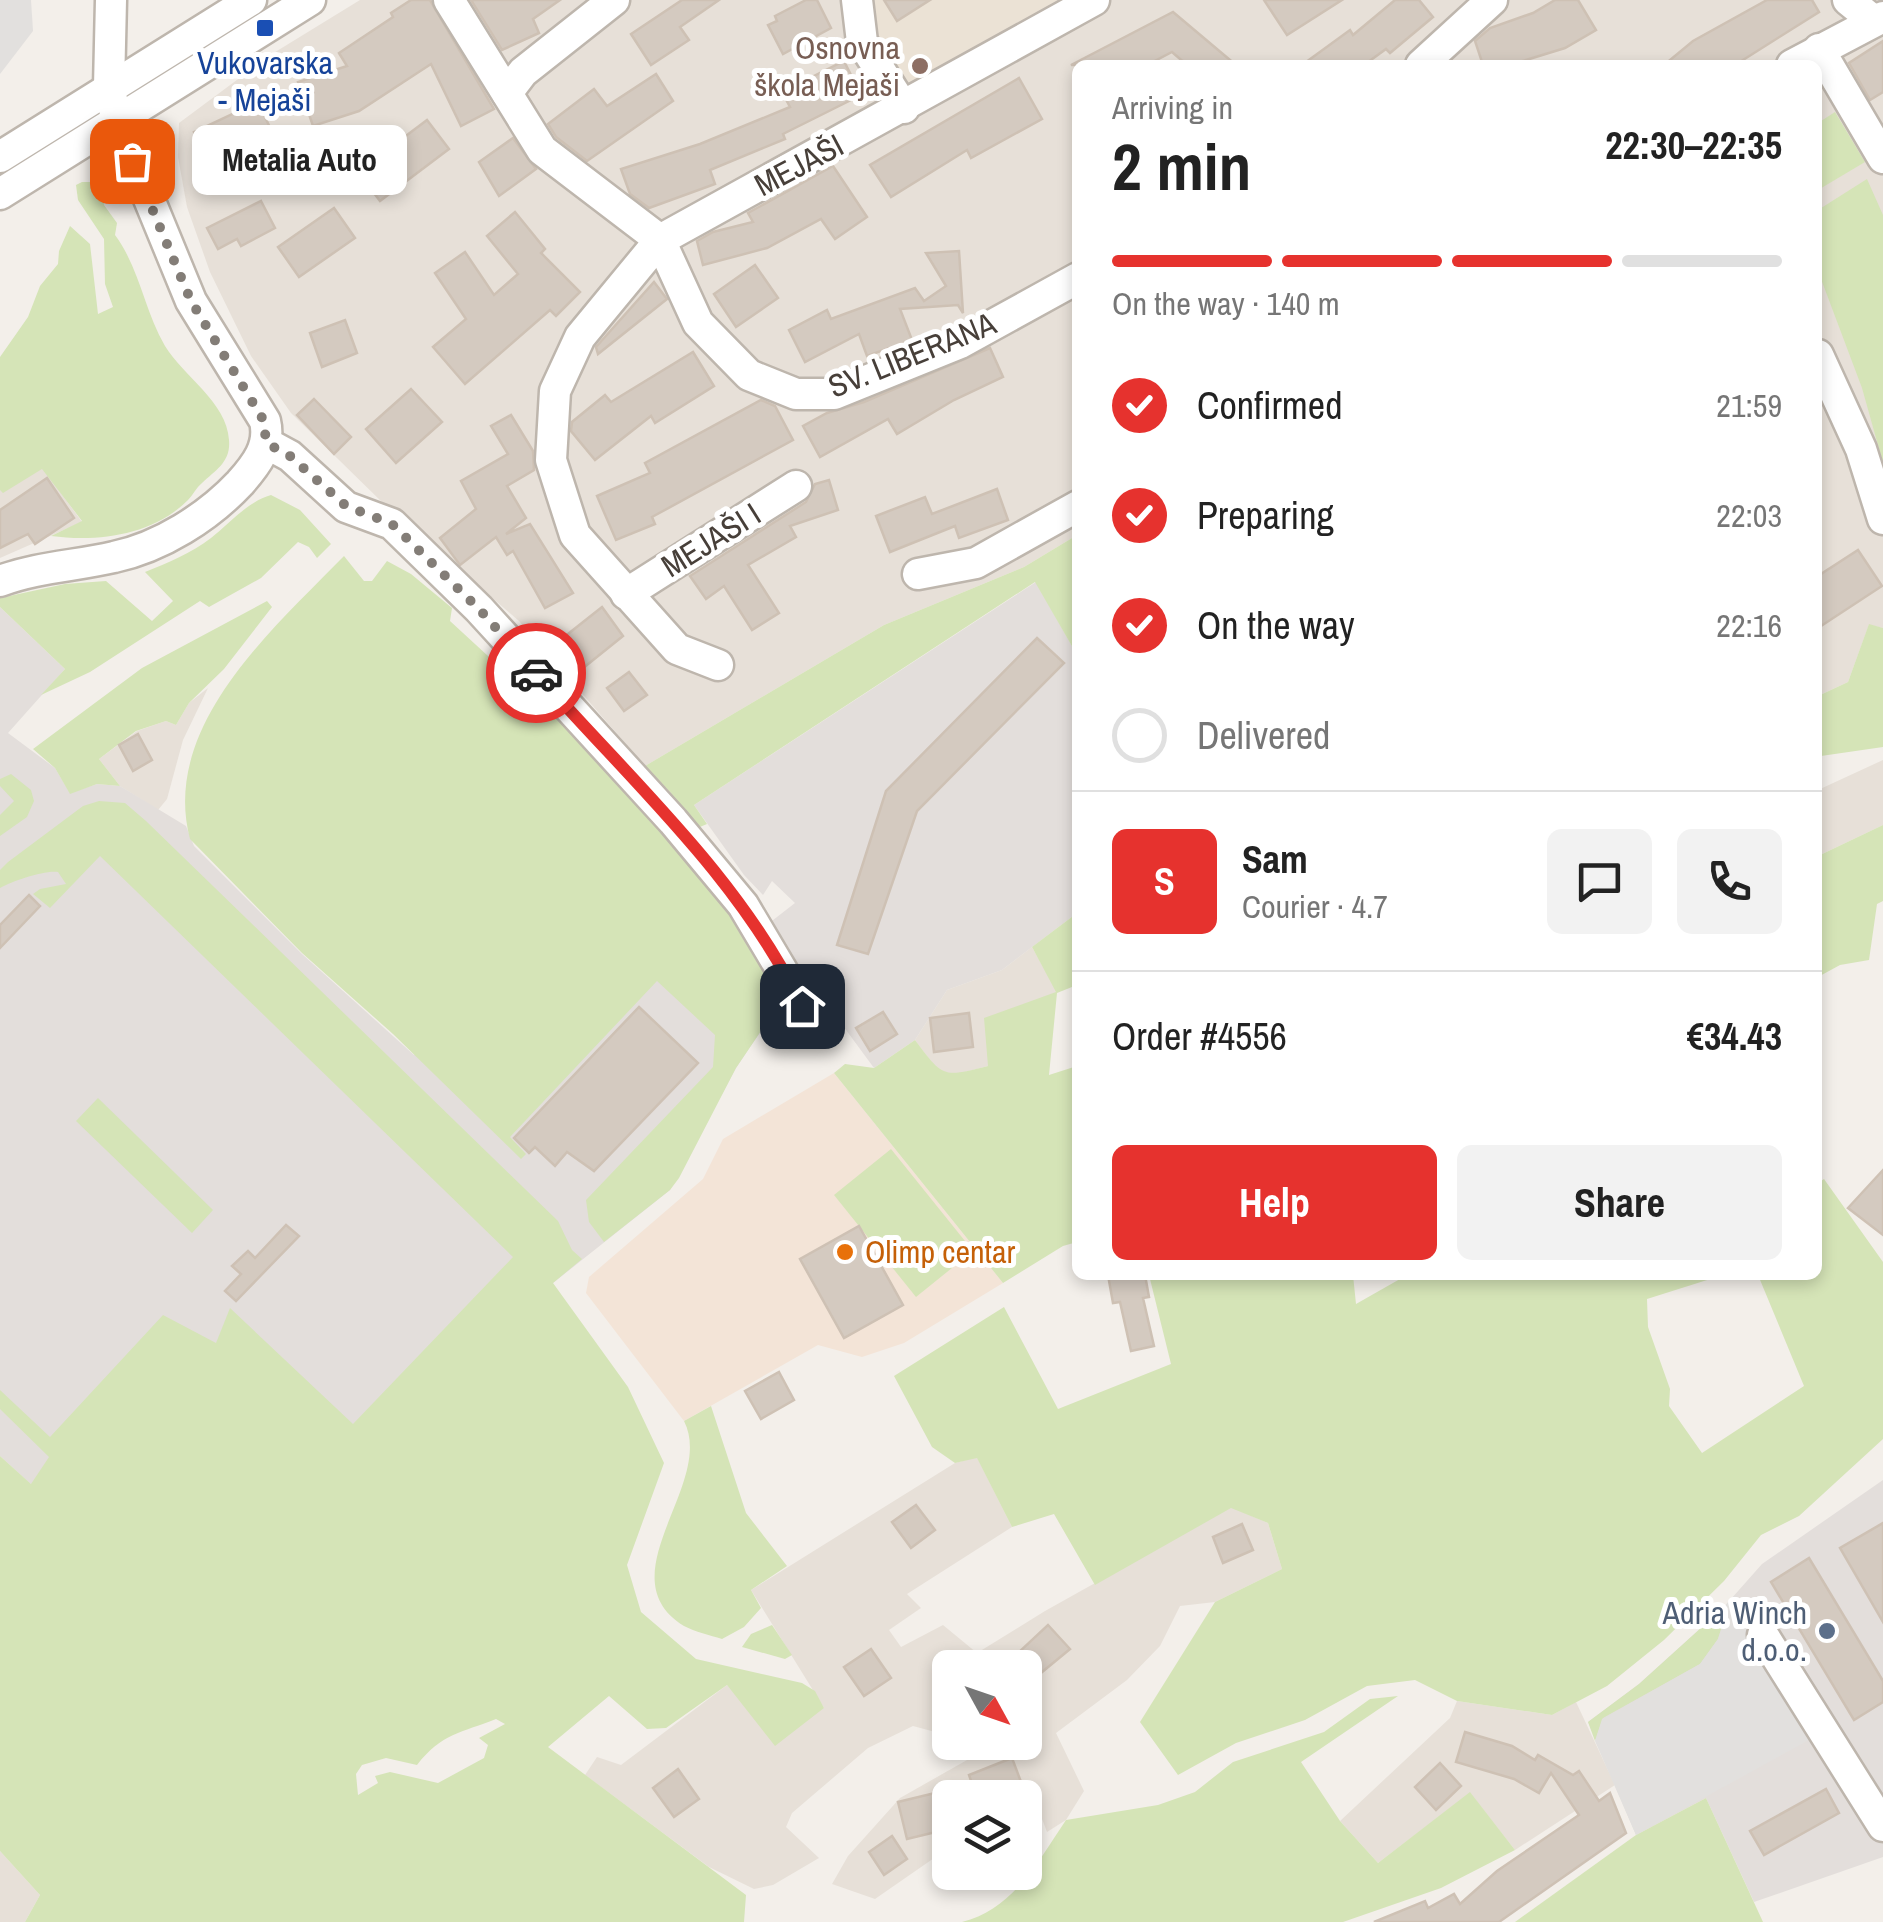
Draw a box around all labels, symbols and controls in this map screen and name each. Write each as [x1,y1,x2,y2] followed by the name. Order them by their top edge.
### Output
[254,17,276,39] marker: Vukovarska - Mejaši
[754,26,900,106] place label: Osnovna škola Mejaši
[197,41,333,121] place label: Vukovarska - Mejaši
[909,55,931,77] marker: Osnovna škola Mejaši
[1112,86,1233,129] text: Arriving in
[90,119,175,204] pin
[1605,120,1782,171] text: 22:30–22:35
[747,123,851,206] street label: MEJAŠI
[1112,123,1251,210] text: 2 min
[192,126,407,196] callout: Metalia Auto
[105,134,160,189] icon: bag
[222,138,377,181] text: Metalia Auto
[1112,282,1340,325] text: On the way · 140 m
[822,301,1002,408] street label: SV. LIBERANA
[1112,378,1167,433] icon: check
[1197,380,1342,431] text: Confirmed
[1716,384,1782,427] text: 21:59
[1112,488,1167,543] icon: check
[1197,490,1334,541] text: Preparing
[653,492,769,587] street label: MEJAŠI I
[1716,494,1782,537] text: 22:03
[1112,598,1167,653] icon: check
[1197,600,1355,651] text: On the way
[1716,604,1782,647] text: 22:16
[486,623,586,723] courier
[509,646,564,701] icon: car
[1197,710,1330,761] text: Delivered
[1547,829,1652,934] button: chat
[1677,829,1782,934] button: phone
[1242,834,1308,885] text: Sam
[1154,856,1175,907] text: S
[1242,885,1388,928] text: Courier · 4.7
[760,964,845,1049] pin
[775,979,830,1034] icon: home
[1112,1011,1287,1062] text: Order #4556
[1687,1011,1782,1062] text: €34.43
[1112,1145,1437,1260] button: Help
[1457,1145,1782,1260] button: Share
[865,1230,1015,1273] place label: Olimp centar
[834,1241,856,1263] marker: Olimp centar
[1662,1591,1807,1671] place label: Adria Winch d.o.o.
[1816,1620,1838,1642] marker: Adria Winch d.o.o.
[932,1650,1042,1760] north arrow
[932,1650,1042,1890] map controls
[932,1780,1042,1890] button: layers

